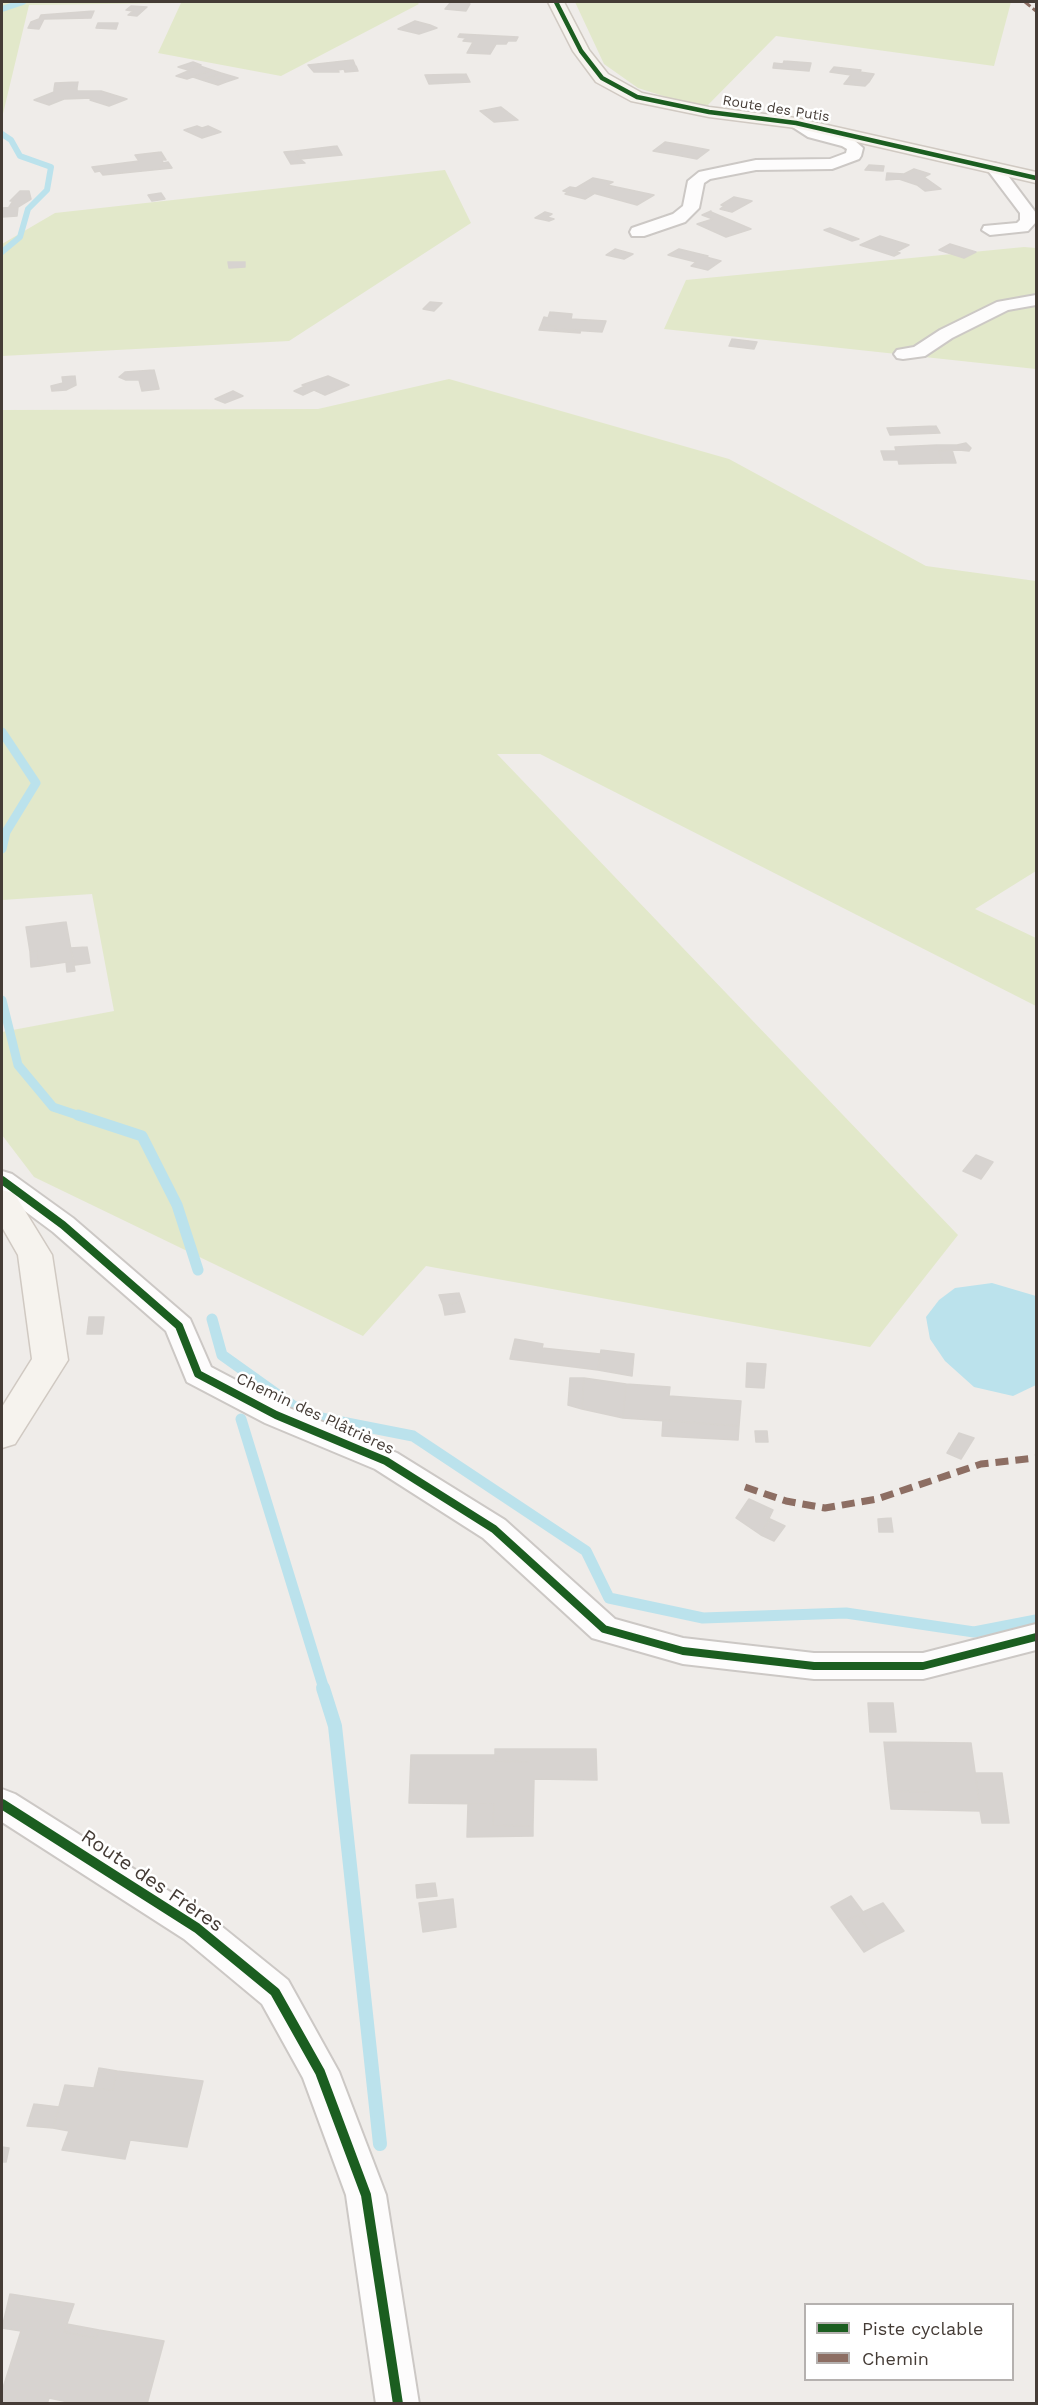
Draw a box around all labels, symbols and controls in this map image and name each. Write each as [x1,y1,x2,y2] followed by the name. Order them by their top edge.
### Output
[721,92,831,126] street label: Route des Putis
[233,1369,397,1459] street label: Chemin des Plâtrières
[76,1825,228,1937] street label: Route des Frères
[804,2303,1014,2381] legend
[862,2318,983,2339] text: Piste cyclable
[862,2348,929,2369] text: Chemin

